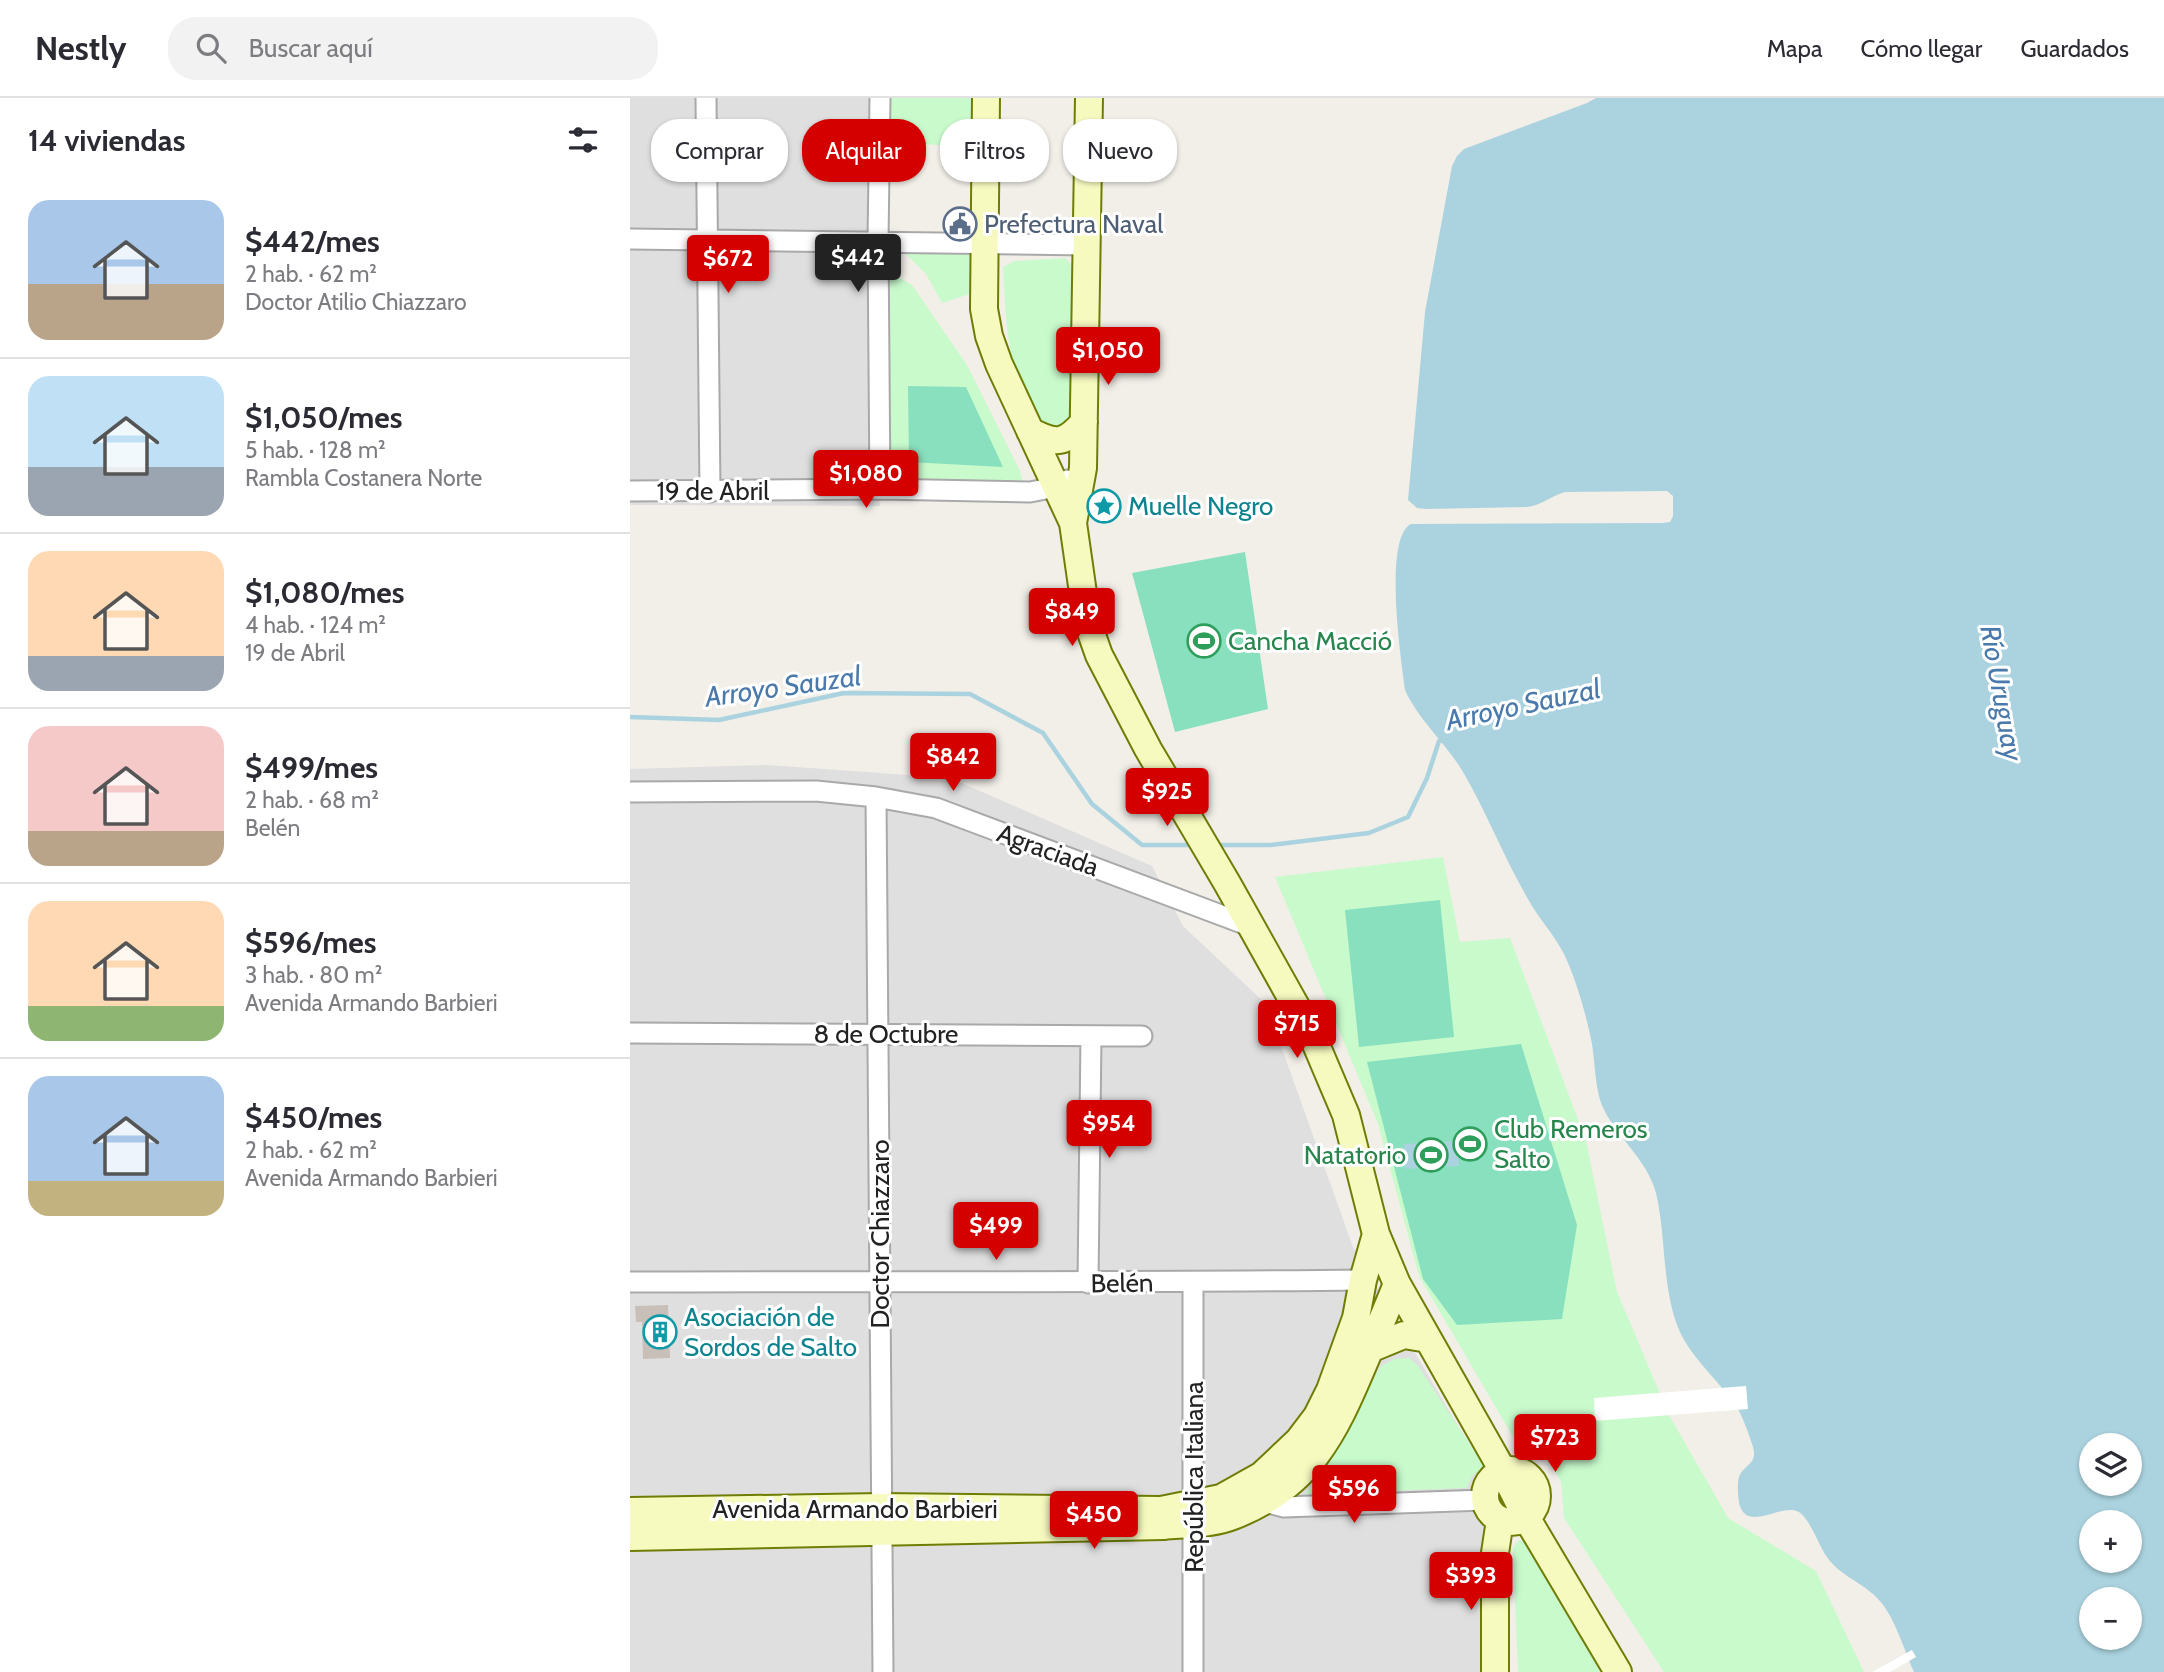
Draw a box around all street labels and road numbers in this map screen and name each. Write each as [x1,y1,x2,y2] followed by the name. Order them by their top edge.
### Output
[657,475,770,507] street label: 19 de Abril
[993,817,1104,883] street label: Agraciada
[814,1018,958,1050] street label: 8 de Octubre
[864,1139,896,1329] street label: Doctor Chiazzaro
[1090,1266,1154,1300] street label: Belén
[1178,1381,1210,1573] street label: República Italiana
[712,1493,998,1525] street label: Avenida Armando Barbieri

